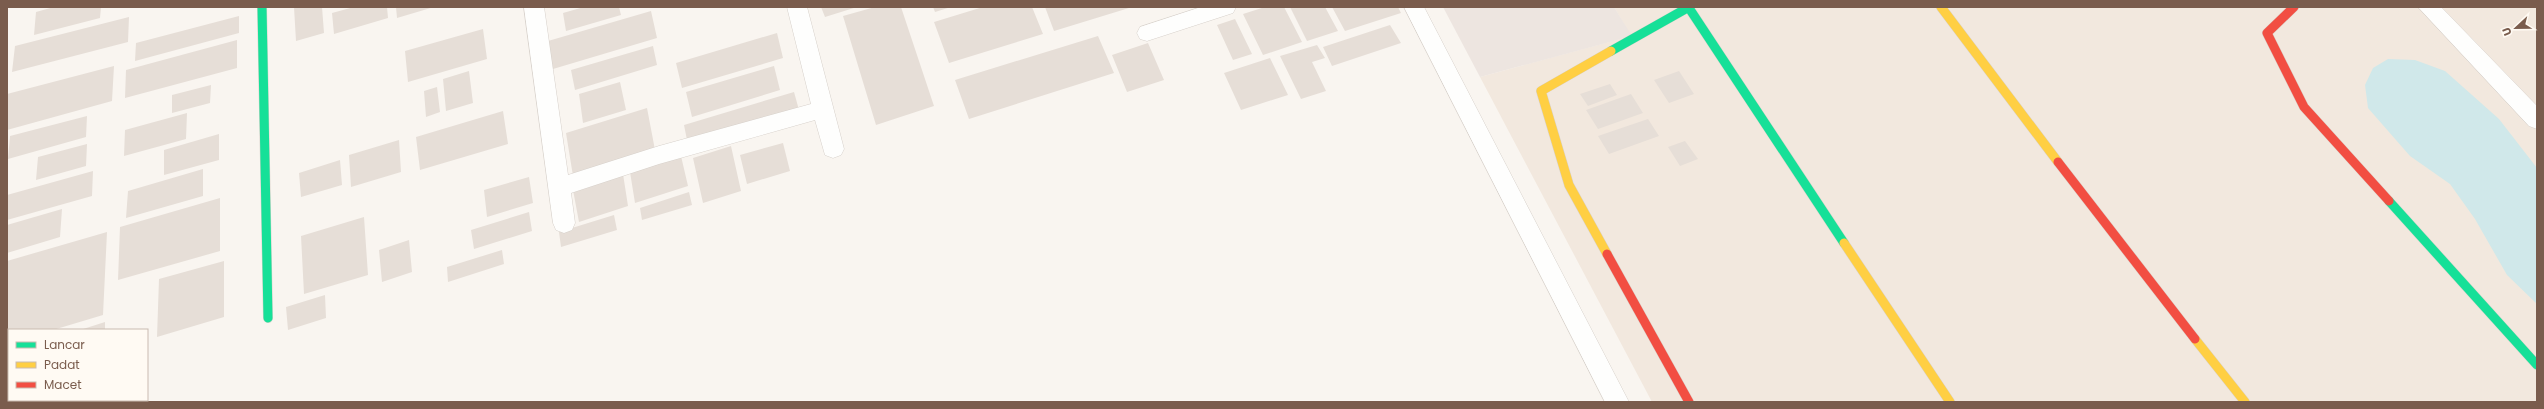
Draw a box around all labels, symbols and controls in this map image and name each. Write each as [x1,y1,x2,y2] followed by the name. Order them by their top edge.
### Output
[2496,8,2536,48] north arrow
[2498,25,2516,38] text: U
[8,329,148,401] legend
[44,336,85,353] text: Lancar
[44,356,80,373] text: Padat
[44,376,82,393] text: Macet

